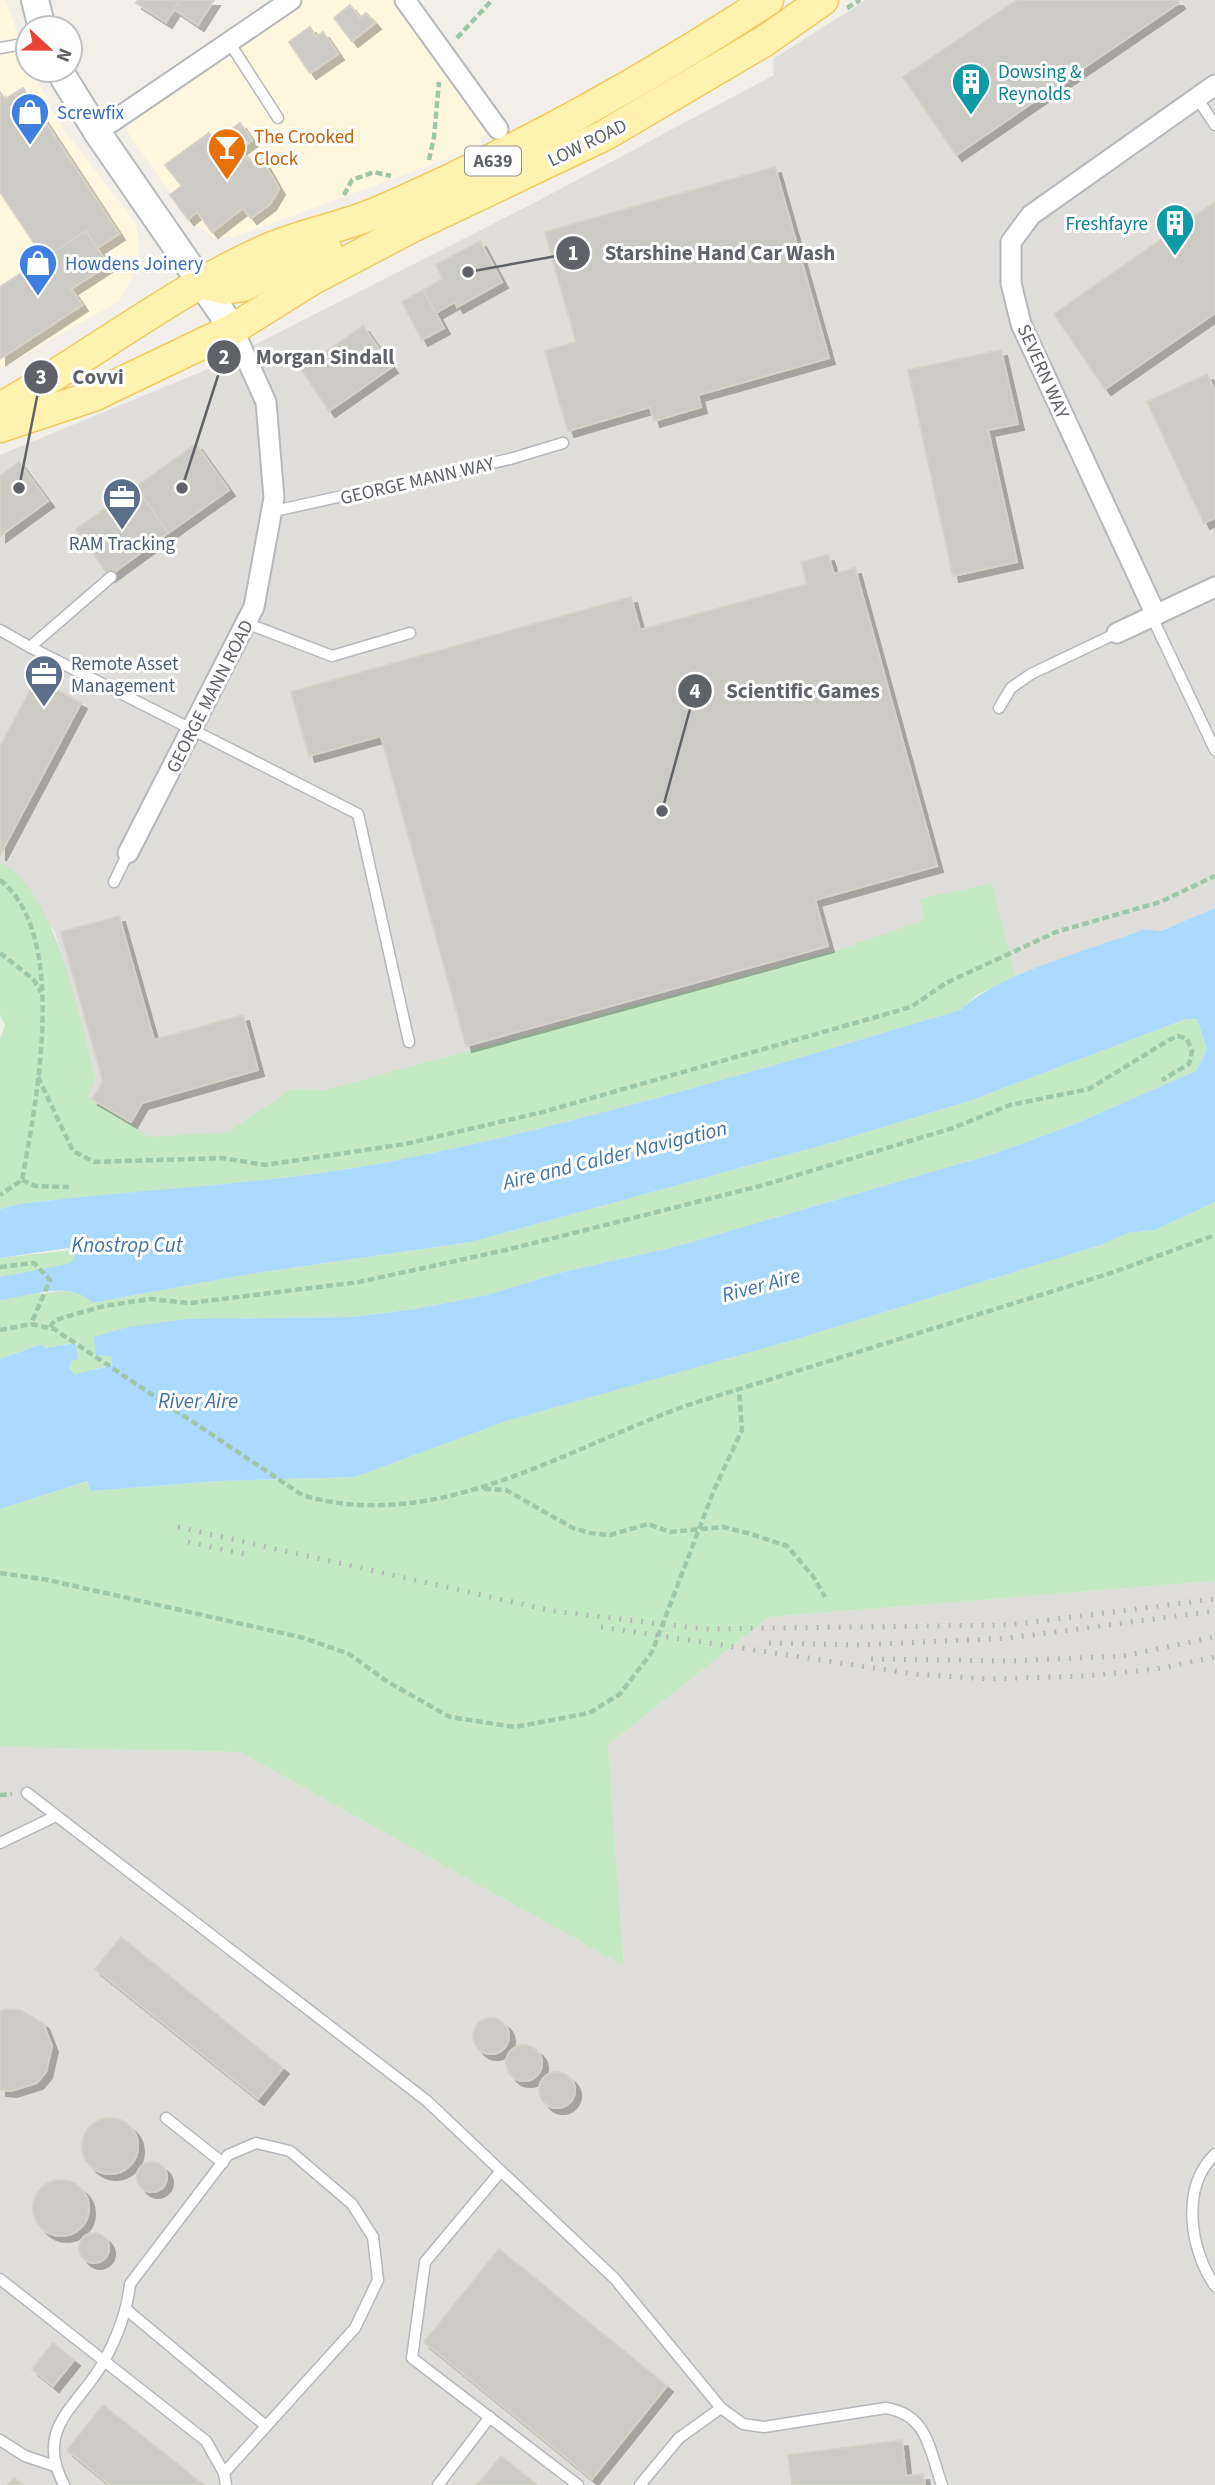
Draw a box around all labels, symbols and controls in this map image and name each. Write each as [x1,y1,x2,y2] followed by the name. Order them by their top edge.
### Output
[14,14,84,84] north arrow
[48,44,78,66] text: N
[998,59,1082,108] place label: Dowsing & Reynolds
[950,61,992,116] building icon: Dowsing & Reynolds
[9,91,51,146] shop icon: Screwfix
[57,100,125,127] place label: Screwfix
[543,113,632,174] street label: LOW ROAD
[254,124,355,173] place label: The Crooked Clock
[206,126,248,181] bar icon: The Crooked Clock
[465,146,521,176] road number: A639
[1154,202,1196,257] building icon: Freshfayre
[1065,211,1148,238] place label: Freshfayre
[555,232,849,274] callout: Starshine Hand Car Wash
[567,238,579,268] text: 1
[605,238,835,268] text: Starshine Hand Car Wash
[17,242,59,297] shop icon: Howdens Joinery
[65,251,203,278] place label: Howdens Joinery
[1010,320,1076,424] street label: SEVERN WAY
[207,336,408,378] callout: Morgan Sindall
[218,342,230,372] text: 2
[256,342,394,372] text: Morgan Sindall
[23,356,138,398] callout: Covvi
[35,362,47,392] text: 3
[72,362,124,392] text: Covvi
[338,450,498,512] street label: GEORGE MANN WAY
[101,476,143,531] office icon: RAM Tracking
[69,531,176,558] place label: RAM Tracking
[160,615,261,778] street label: GEORGE MANN ROAD
[71,651,179,700] place label: Remote Asset Management
[23,653,65,708] office icon: Remote Asset Management
[677,670,894,712] callout: Scientific Games
[689,676,701,706] text: 4
[726,676,880,706] text: Scientific Games
[498,1113,730,1198] water label: Aire and Calder Navigation
[71,1230,184,1260] water label: Knostrop Cut
[718,1260,804,1310] water label: River Aire
[158,1386,238,1416] water label: River Aire

